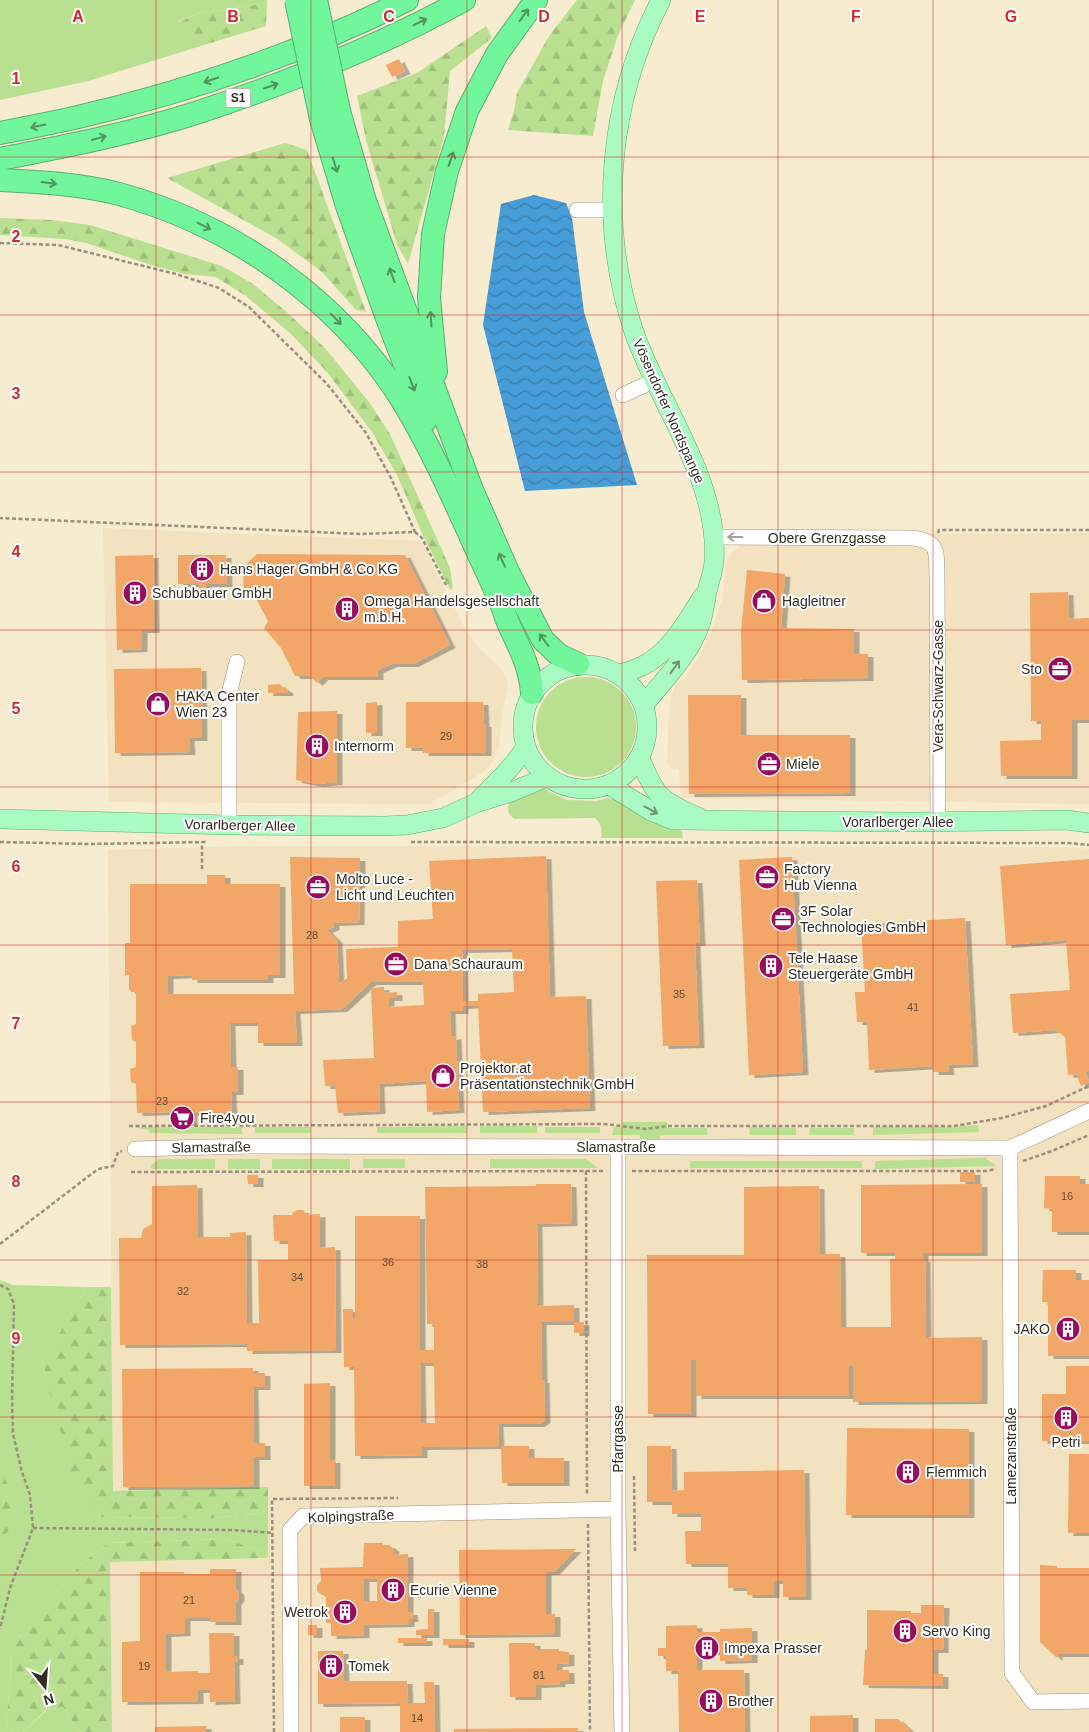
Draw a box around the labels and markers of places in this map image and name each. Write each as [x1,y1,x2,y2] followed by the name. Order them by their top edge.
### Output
[189,556,215,582] building icon: Hans Hager GmbH & Co KG
[220,561,398,577] place label: Hans Hager GmbH & Co KG
[122,580,148,606] building icon: Schubbauer GmbH
[152,585,272,601] place label: Schubbauer GmbH
[751,588,777,614] shop icon: Hagleitner
[364,593,539,625] place label: Omega Handelsgesellschaft m.b.H.
[782,593,846,609] place label: Hagleitner
[334,596,360,622] building icon: Omega Handelsgesellschaft m.b.H.
[1047,656,1073,682] office icon: Sto
[1021,661,1042,677] place label: Sto
[176,688,260,720] place label: HAKA Center Wien 23
[145,691,171,717] shop icon: HAKA Center Wien 23
[304,733,330,759] building icon: Internorm
[334,738,394,754] place label: Internorm
[756,751,782,777] office icon: Miele
[786,756,820,772] place label: Miele
[784,861,857,893] place label: Factory Hub Vienna
[754,864,780,890] office icon: Factory Hub Vienna
[336,871,454,903] place label: Molto Luce - Licht und Leuchten
[305,874,331,900] office icon: Molto Luce - Licht und Leuchten
[800,903,926,935] place label: 3F Solar Technologies GmbH
[770,906,796,932] office icon: 3F Solar Technologies GmbH
[788,950,913,982] place label: Tele Haase Steuergeräte GmbH
[383,951,409,977] office icon: Dana Schauraum
[758,953,784,979] building icon: Tele Haase Steuergeräte GmbH
[414,956,523,972] place label: Dana Schauraum
[460,1060,634,1092] place label: Projektor.at Präsentationstechnik GmbH
[430,1063,456,1089] shop icon: Projektor.at Präsentationstechnik GmbH
[169,1105,195,1131] supermarket icon: Fire4you
[200,1110,254,1126] place label: Fire4you
[1055,1316,1081,1342] building icon: JAKO
[1013,1321,1050,1337] place label: JAKO
[1053,1405,1079,1431] building icon: Petri
[1052,1434,1080,1450] place label: Petri
[895,1459,921,1485] building icon: Flemmich
[926,1464,987,1480] place label: Flemmich
[380,1577,406,1603] building icon: Ecurie Vienne
[410,1582,497,1598] place label: Ecurie Vienne
[332,1599,358,1625] building icon: Wetrok
[284,1604,329,1620] place label: Wetrok
[892,1618,918,1644] building icon: Servo King
[922,1623,990,1639] place label: Servo King
[694,1635,720,1661] building icon: Impexa Prasser
[724,1640,822,1656] place label: Impexa Prasser
[318,1653,344,1679] building icon: Tomek
[348,1658,390,1674] place label: Tomek
[698,1688,724,1714] building icon: Brother
[728,1693,774,1709] place label: Brother

